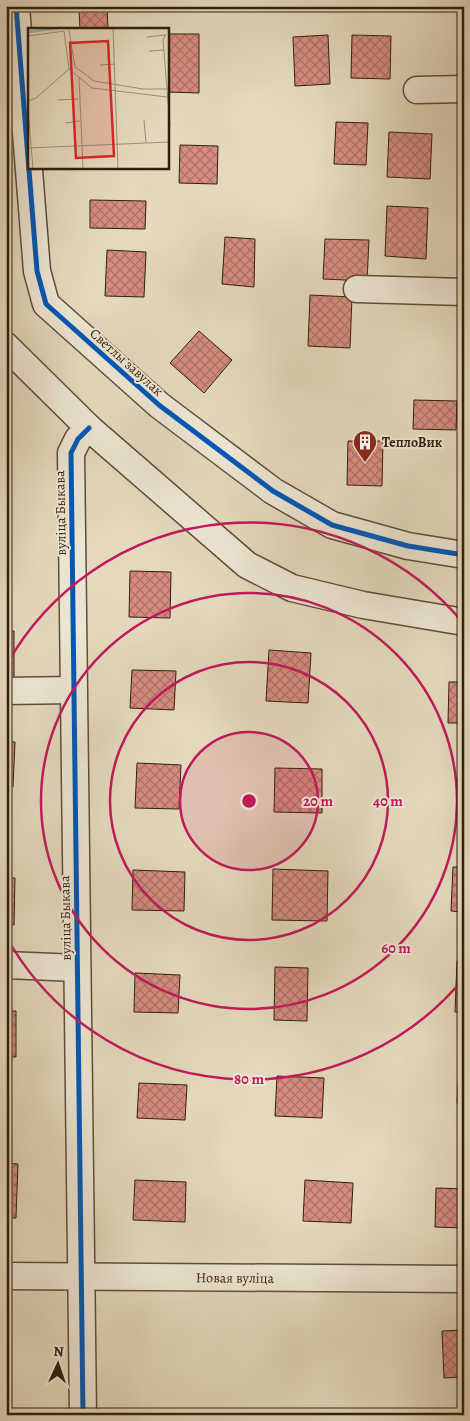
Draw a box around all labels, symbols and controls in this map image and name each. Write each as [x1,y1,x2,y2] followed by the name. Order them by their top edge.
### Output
[28,28,169,169] inset map
[86,324,168,401] street label: Светлы завулак
[352,429,378,463] building icon: ТеплоВик
[382,433,443,452] place label: ТеплоВик
[50,470,71,556] street label: вуліца Быкава
[303,791,333,811] text: 20 m
[373,791,403,811] text: 40 m
[240,792,258,810] centre of rings
[55,875,76,961] street label: вуліца Быкава
[381,938,411,958] text: 60 m
[234,1069,264,1089] text: 80 m
[196,1268,275,1288] street label: Новая вуліца
[32,1338,82,1388] north arrow
[53,1342,64,1361] text: N

